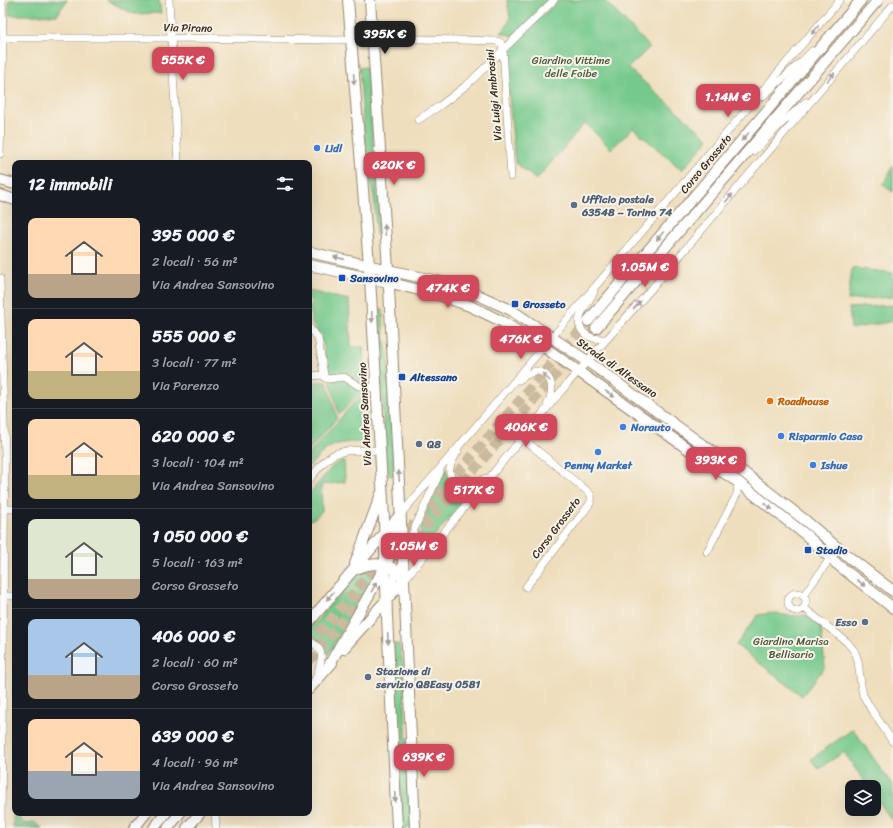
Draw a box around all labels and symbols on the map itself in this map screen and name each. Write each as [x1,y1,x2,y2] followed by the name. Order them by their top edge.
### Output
[163,18,213,38] street label: Via Pirano
[352,21,418,55] pin: 395K €
[811,25,820,34] one-way arrow
[150,47,216,81] pin: 555K €
[480,47,507,142] street label: Via Luigi Ambrosini
[532,51,610,83] park label: Giardino Vittime delle Foibe
[827,71,836,82] one-way arrow
[350,73,357,85] one-way arrow
[691,84,765,118] pin: 1.14M €
[675,130,737,198] street label: Corso Grosseto
[740,132,749,142] one-way arrow
[325,139,343,158] place label: Lidl
[312,143,322,153] marker: Lidl
[361,152,427,186] pin: 620K €
[581,190,672,222] place label: Ufficio postale 63548 – Torino 74
[725,192,734,203] one-way arrow
[569,200,579,210] marker: Ufficio postale 63548 – Torino 74
[382,224,389,236] one-way arrow
[656,231,665,241] one-way arrow
[608,254,682,288] pin: 1.05M €
[332,255,345,261] one-way arrow
[349,269,399,288] place label: Sansovino
[337,273,347,283] marker: Sansovino
[415,275,481,309] pin: 474K €
[522,295,566,314] place label: Grosseto
[510,299,520,309] marker: Grosseto
[633,299,642,310] one-way arrow
[368,311,375,323] one-way arrow
[488,326,554,360] pin: 476K €
[573,333,662,403] street label: Strada di Altessano
[353,361,377,466] street label: Via Andrea Sansovino
[409,368,458,387] place label: Altessano
[397,372,407,382] marker: Altessano
[541,372,551,382] one-way arrow
[605,390,616,398] one-way arrow
[777,392,829,411] place label: Roadhouse
[765,396,775,406] marker: Roadhouse
[493,414,559,448] pin: 406K €
[630,418,671,437] place label: Norauto
[618,422,628,432] marker: Norauto
[788,427,863,446] place label: Risparmio Casa
[776,431,786,441] marker: Risparmio Casa
[426,435,441,454] place label: Q8
[414,439,424,449] marker: Q8
[593,447,603,457] marker: Penny Market
[683,447,749,481] pin: 393K €
[564,456,633,475] place label: Penny Market
[820,456,848,475] place label: Ishue
[808,460,818,470] marker: Ishue
[395,470,402,482] one-way arrow
[441,477,507,511] pin: 517K €
[526,493,586,563] street label: Corso Grosseto
[763,501,774,510] one-way arrow
[377,533,451,567] pin: 1.05M €
[815,541,848,560] place label: Stadio
[803,545,813,555] marker: Stadio
[856,578,867,587] one-way arrow
[371,581,378,592] one-way arrow
[326,591,335,602] one-way arrow
[835,613,857,632] place label: Esso
[860,617,870,627] marker: Esso
[753,632,829,664] park label: Giardino Marisa Bellisario
[385,633,391,646] one-way arrow
[375,662,480,694] place label: Stazione di servizio Q8Easy 0581
[363,672,373,682] marker: Stazione di servizio Q8Easy 0581
[391,744,457,778] pin: 639K €
[392,791,398,804] one-way arrow

